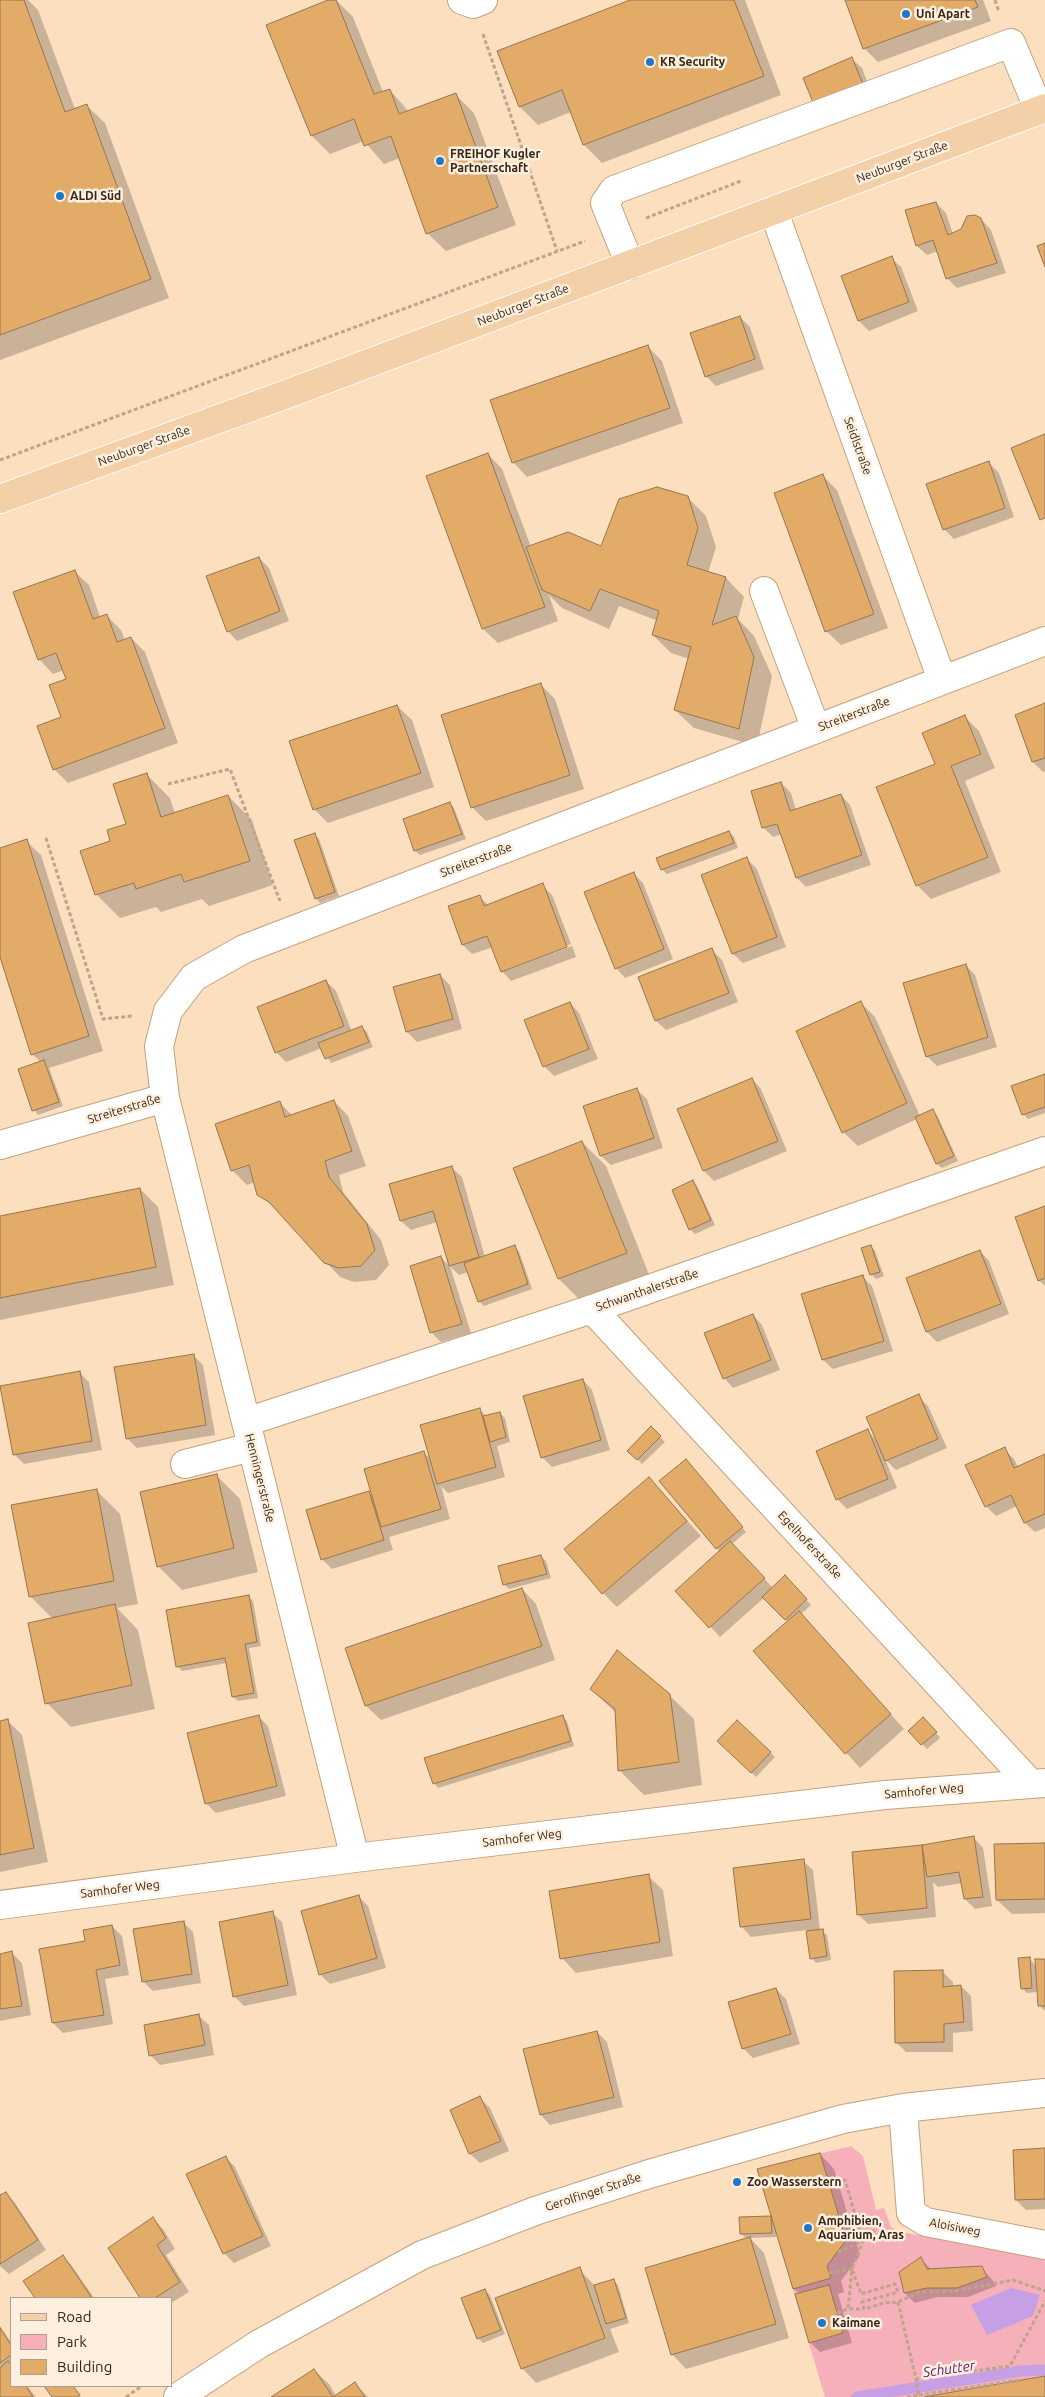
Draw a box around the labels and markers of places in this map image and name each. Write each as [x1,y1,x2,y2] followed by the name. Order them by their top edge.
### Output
[916,7,970,21] place label: Uni Apart
[900,8,912,20] marker: Uni Apart
[660,55,725,69] place label: KR Security
[644,56,656,68] marker: KR Security
[450,147,540,175] place label: FREIHOF Kugler Partnerschaft
[434,155,446,167] marker: FREIHOF Kugler Partnerschaft
[70,189,121,203] place label: ALDI Süd
[54,190,66,202] marker: ALDI Süd
[747,2175,842,2189] place label: Zoo Wasserstern
[731,2176,743,2188] marker: Zoo Wasserstern
[818,2214,904,2242] place label: Amphibien, Aquarium, Aras
[802,2222,814,2234] marker: Amphibien, Aquarium, Aras
[832,2316,881,2330] place label: Kaimane
[816,2317,828,2329] marker: Kaimane

